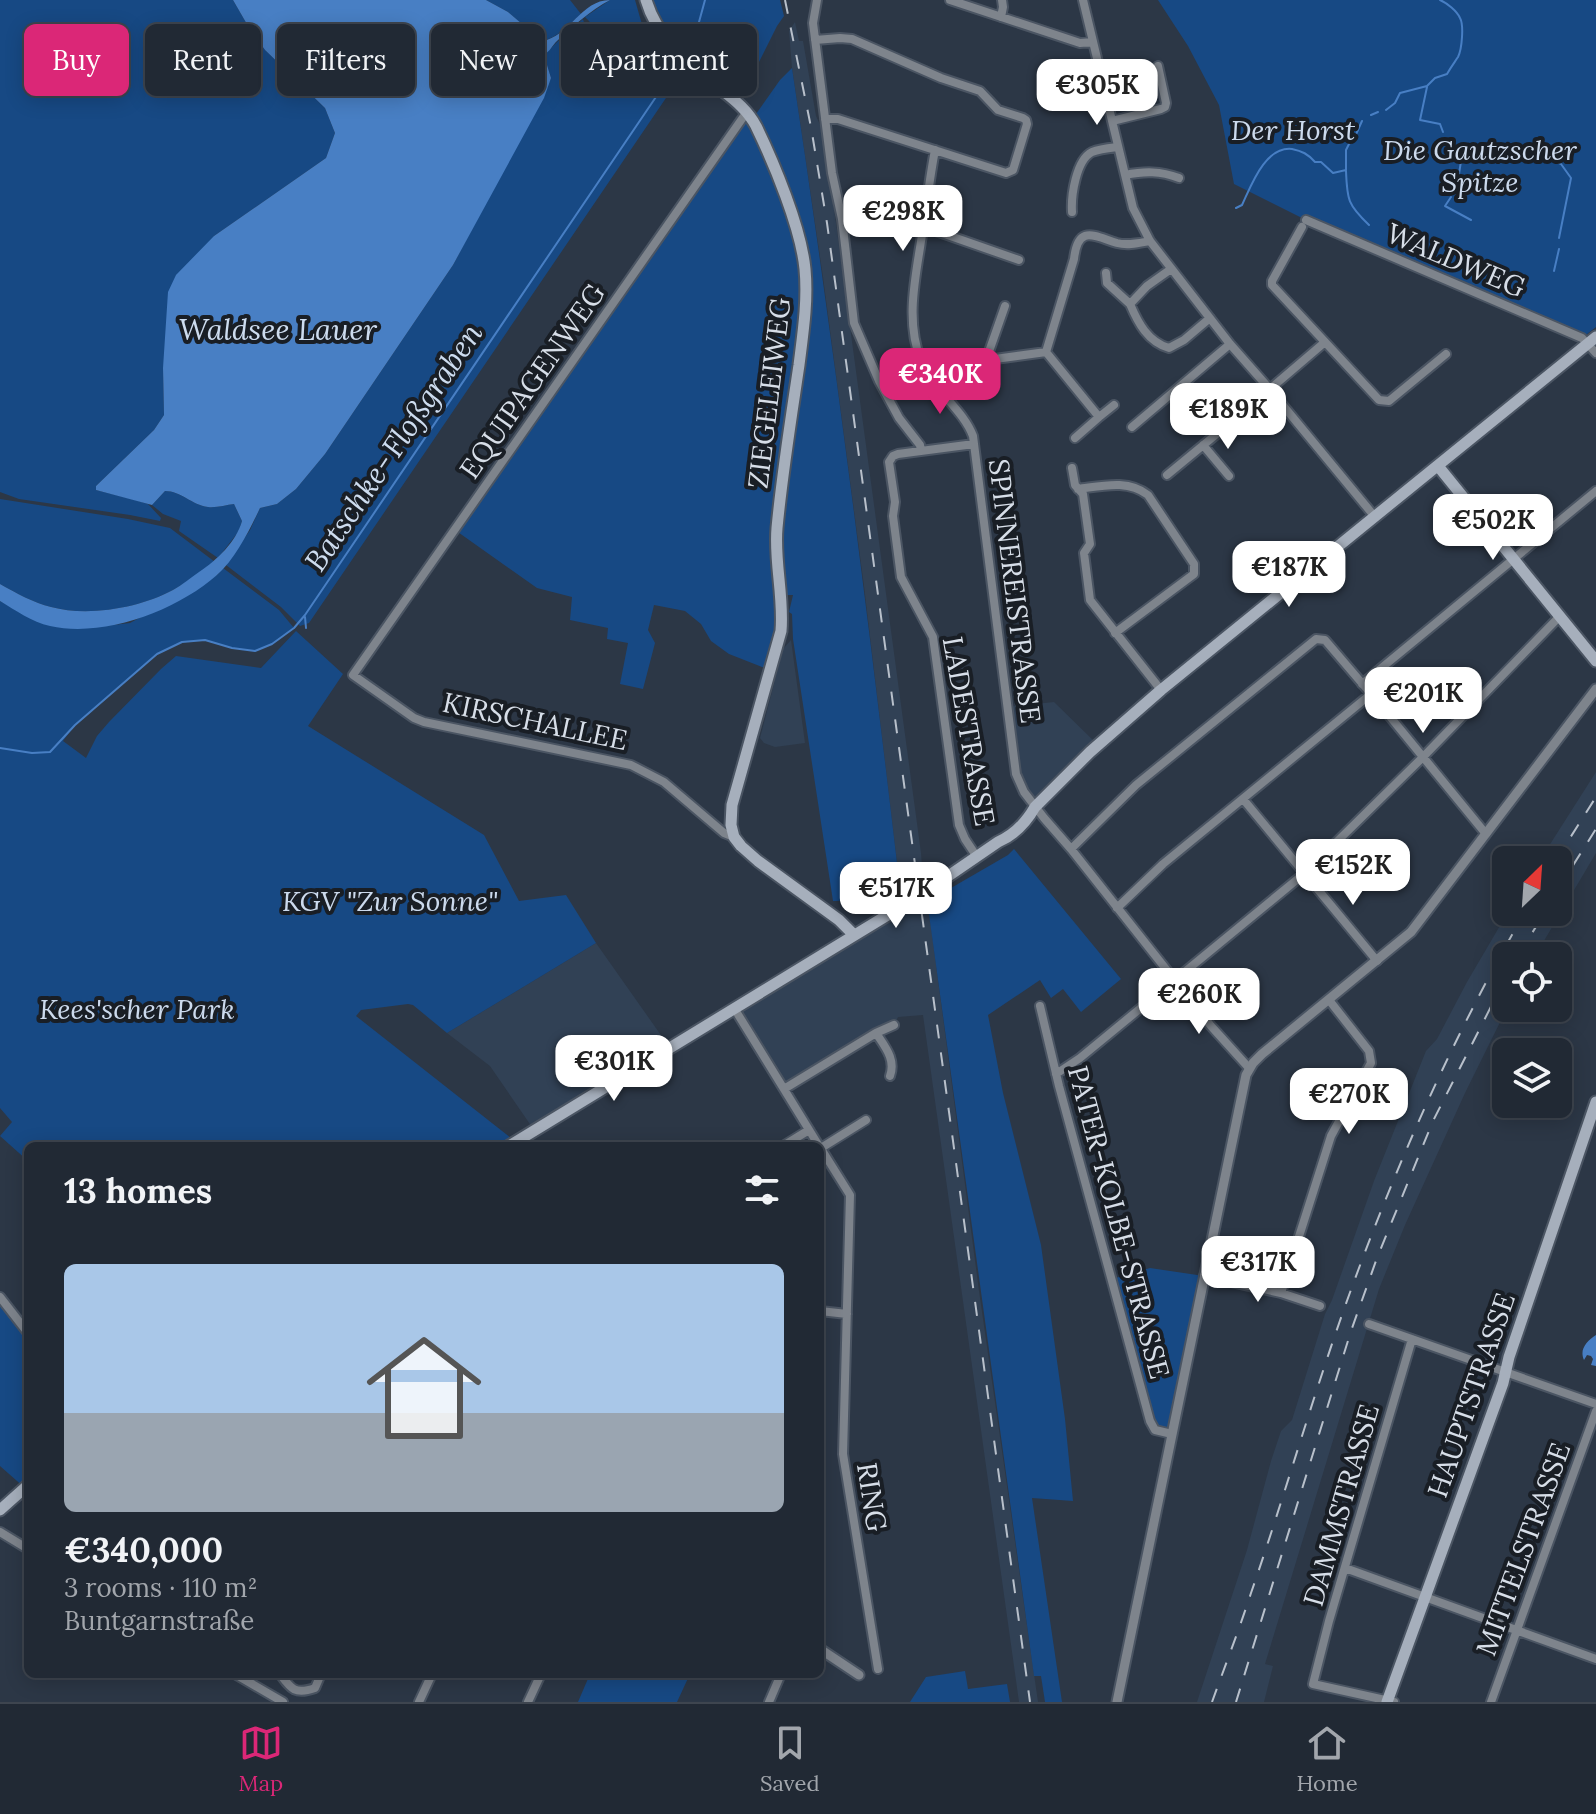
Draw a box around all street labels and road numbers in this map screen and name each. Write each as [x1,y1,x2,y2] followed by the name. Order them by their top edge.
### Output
[1381,215,1531,305] street label: WALDWEG
[451,276,613,486] street label: EQUIPAGENWEG
[739,295,799,491] street label: ZIEGELEIWEG
[981,457,1049,725] street label: SPINNEREISTRASSE
[935,634,1003,828] street label: LADESTRASSE
[439,684,631,758] street label: KIRSCHALLEE
[1060,1062,1178,1382] street label: PATER-KOLBE-STRASSE
[1419,1288,1523,1502] street label: HAUPTSTRASSE
[1295,1400,1387,1610] street label: DAMMSTRASSE
[1468,1438,1578,1660] street label: MITTELSTRASSE
[849,1460,895,1534] street label: RING

